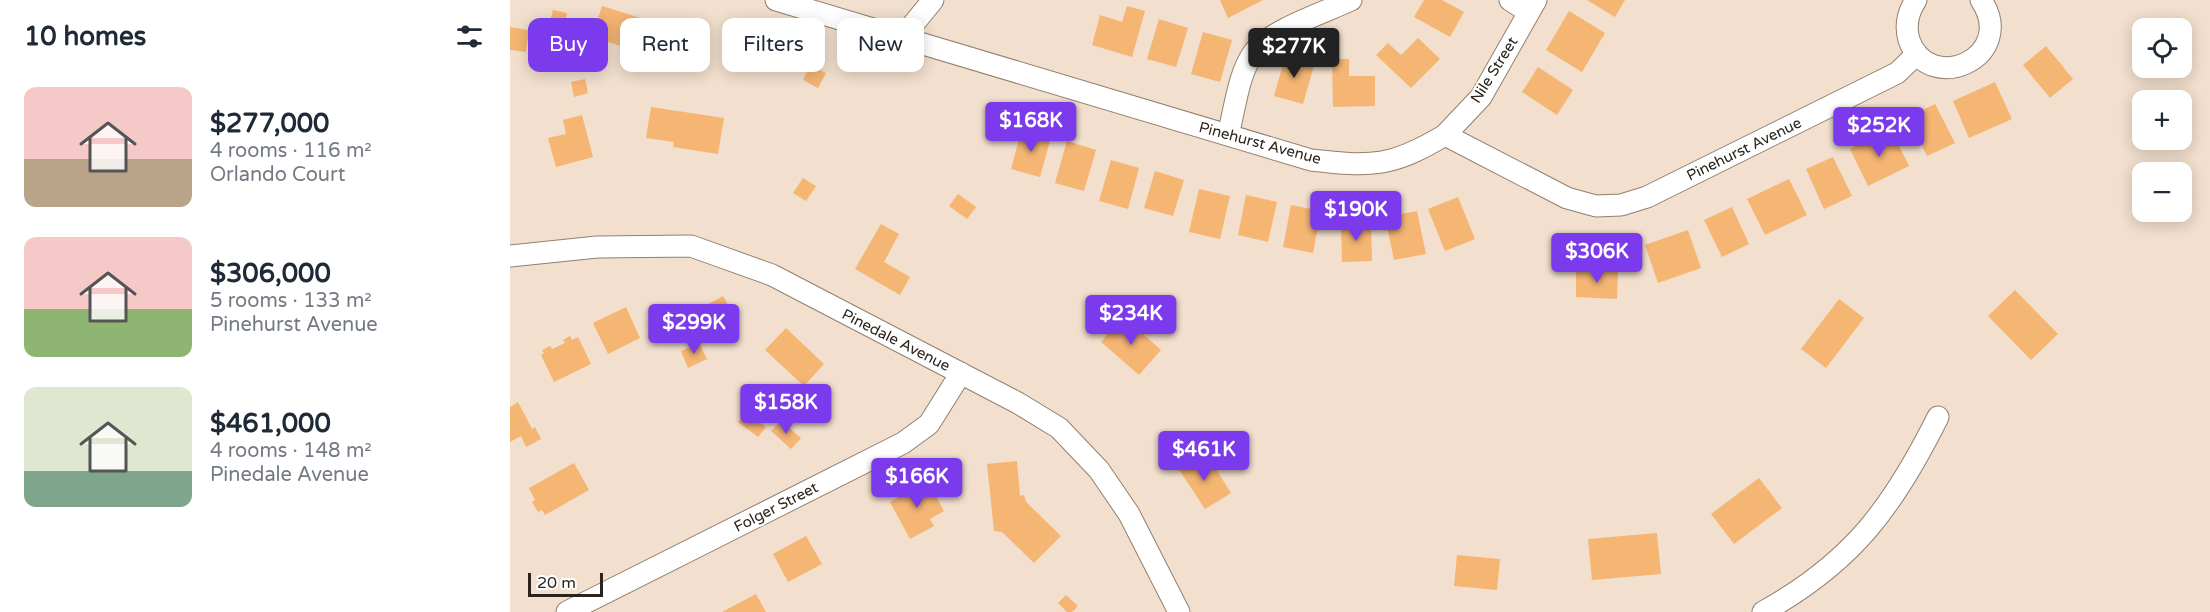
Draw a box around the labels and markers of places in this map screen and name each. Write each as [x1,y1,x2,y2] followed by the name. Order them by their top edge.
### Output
[1252,28,1336,79] pin: $277K
[989,102,1073,153] pin: $168K
[1837,107,1921,158] pin: $252K
[1314,191,1398,242] pin: $190K
[1555,233,1639,284] pin: $306K
[1089,295,1173,346] pin: $234K
[652,304,736,355] pin: $299K
[744,384,828,435] pin: $158K
[1162,431,1246,482] pin: $461K
[875,458,959,509] pin: $166K

